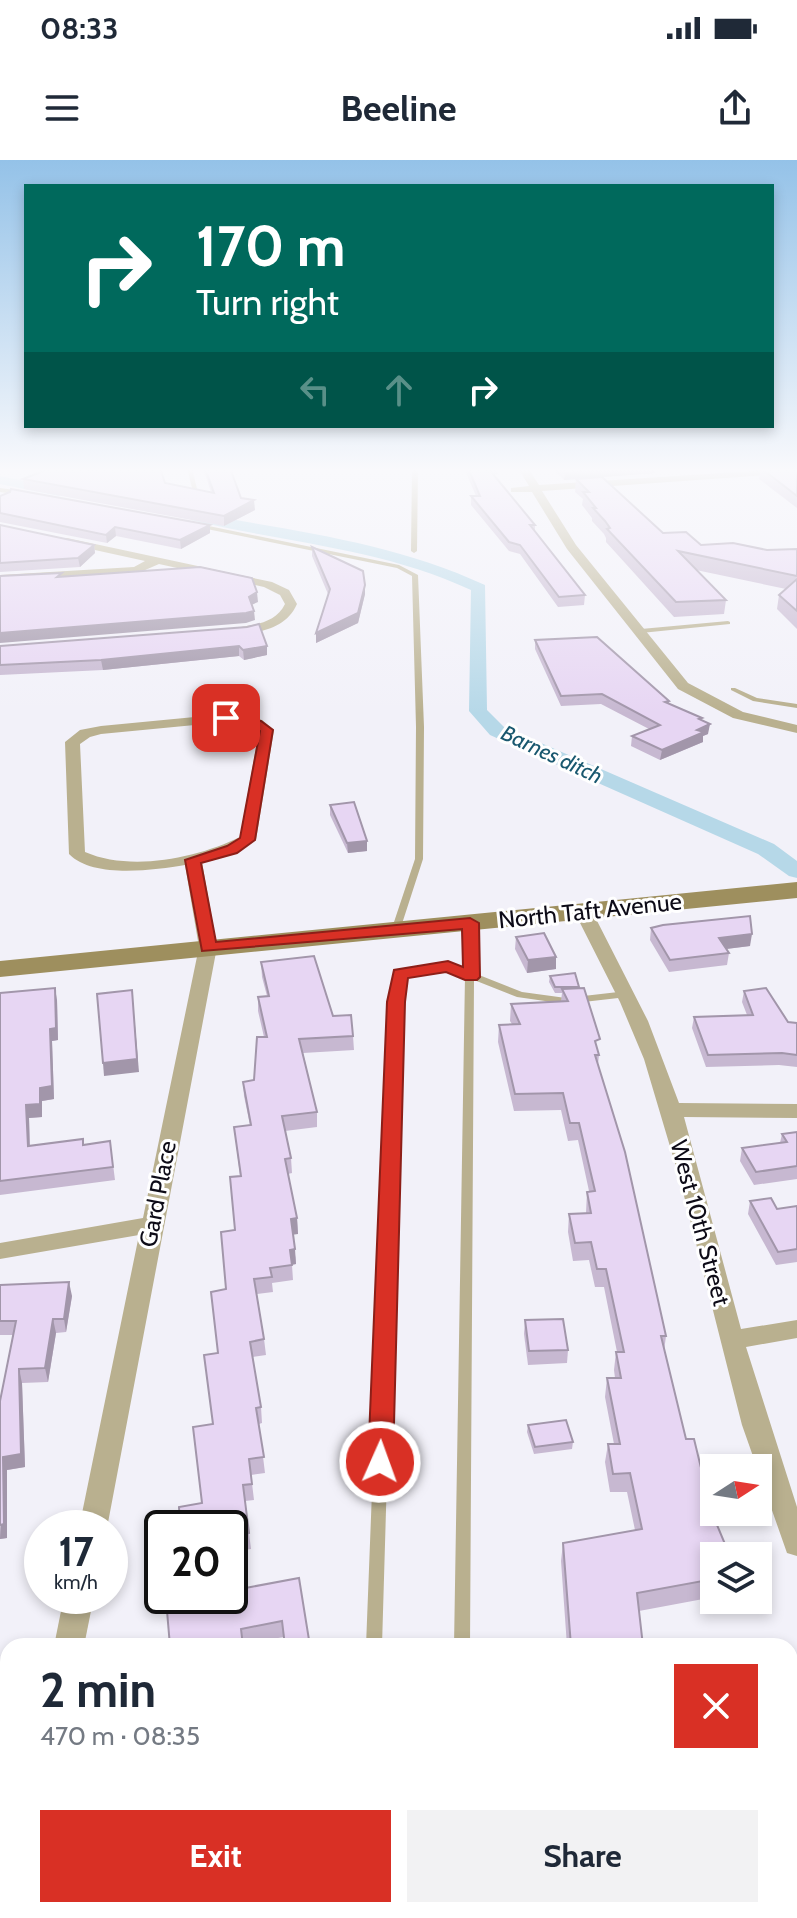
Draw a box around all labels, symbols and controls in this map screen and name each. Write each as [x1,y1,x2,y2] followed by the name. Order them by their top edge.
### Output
[40,10,118,47] text: 08:33
[40,86,84,130] icon: menu
[340,86,457,130] text: Beeline
[713,86,757,130] icon: share
[196,212,346,280] text: 170 m
[64,216,168,320] icon: right
[196,280,339,324] text: Turn right
[293,368,337,412] icon: left
[377,368,421,412] icon: ahead
[461,368,505,412] icon: right
[192,684,260,752] pin
[204,696,248,740] icon: arrive
[497,719,607,790] water label: Barnes ditch
[497,886,683,935] street label: North Taft Avenue
[664,1137,737,1309] street label: West 10th Street
[133,1138,182,1249] street label: Gard Place
[338,1420,422,1504] position arrow
[700,1454,772,1526] north arrow
[700,1454,772,1614] map controls
[144,1510,248,1614] speed limit sign: 20
[58,1527,94,1576] text: 17
[700,1542,772,1614] button: layers
[54,1570,98,1594] text: km/h
[40,1661,156,1719] text: 2 min
[674,1664,758,1748] button: close
[40,1720,200,1752] text: 470 m · 08:35
[40,1810,391,1902] button: Exit
[407,1810,758,1902] button: Share

